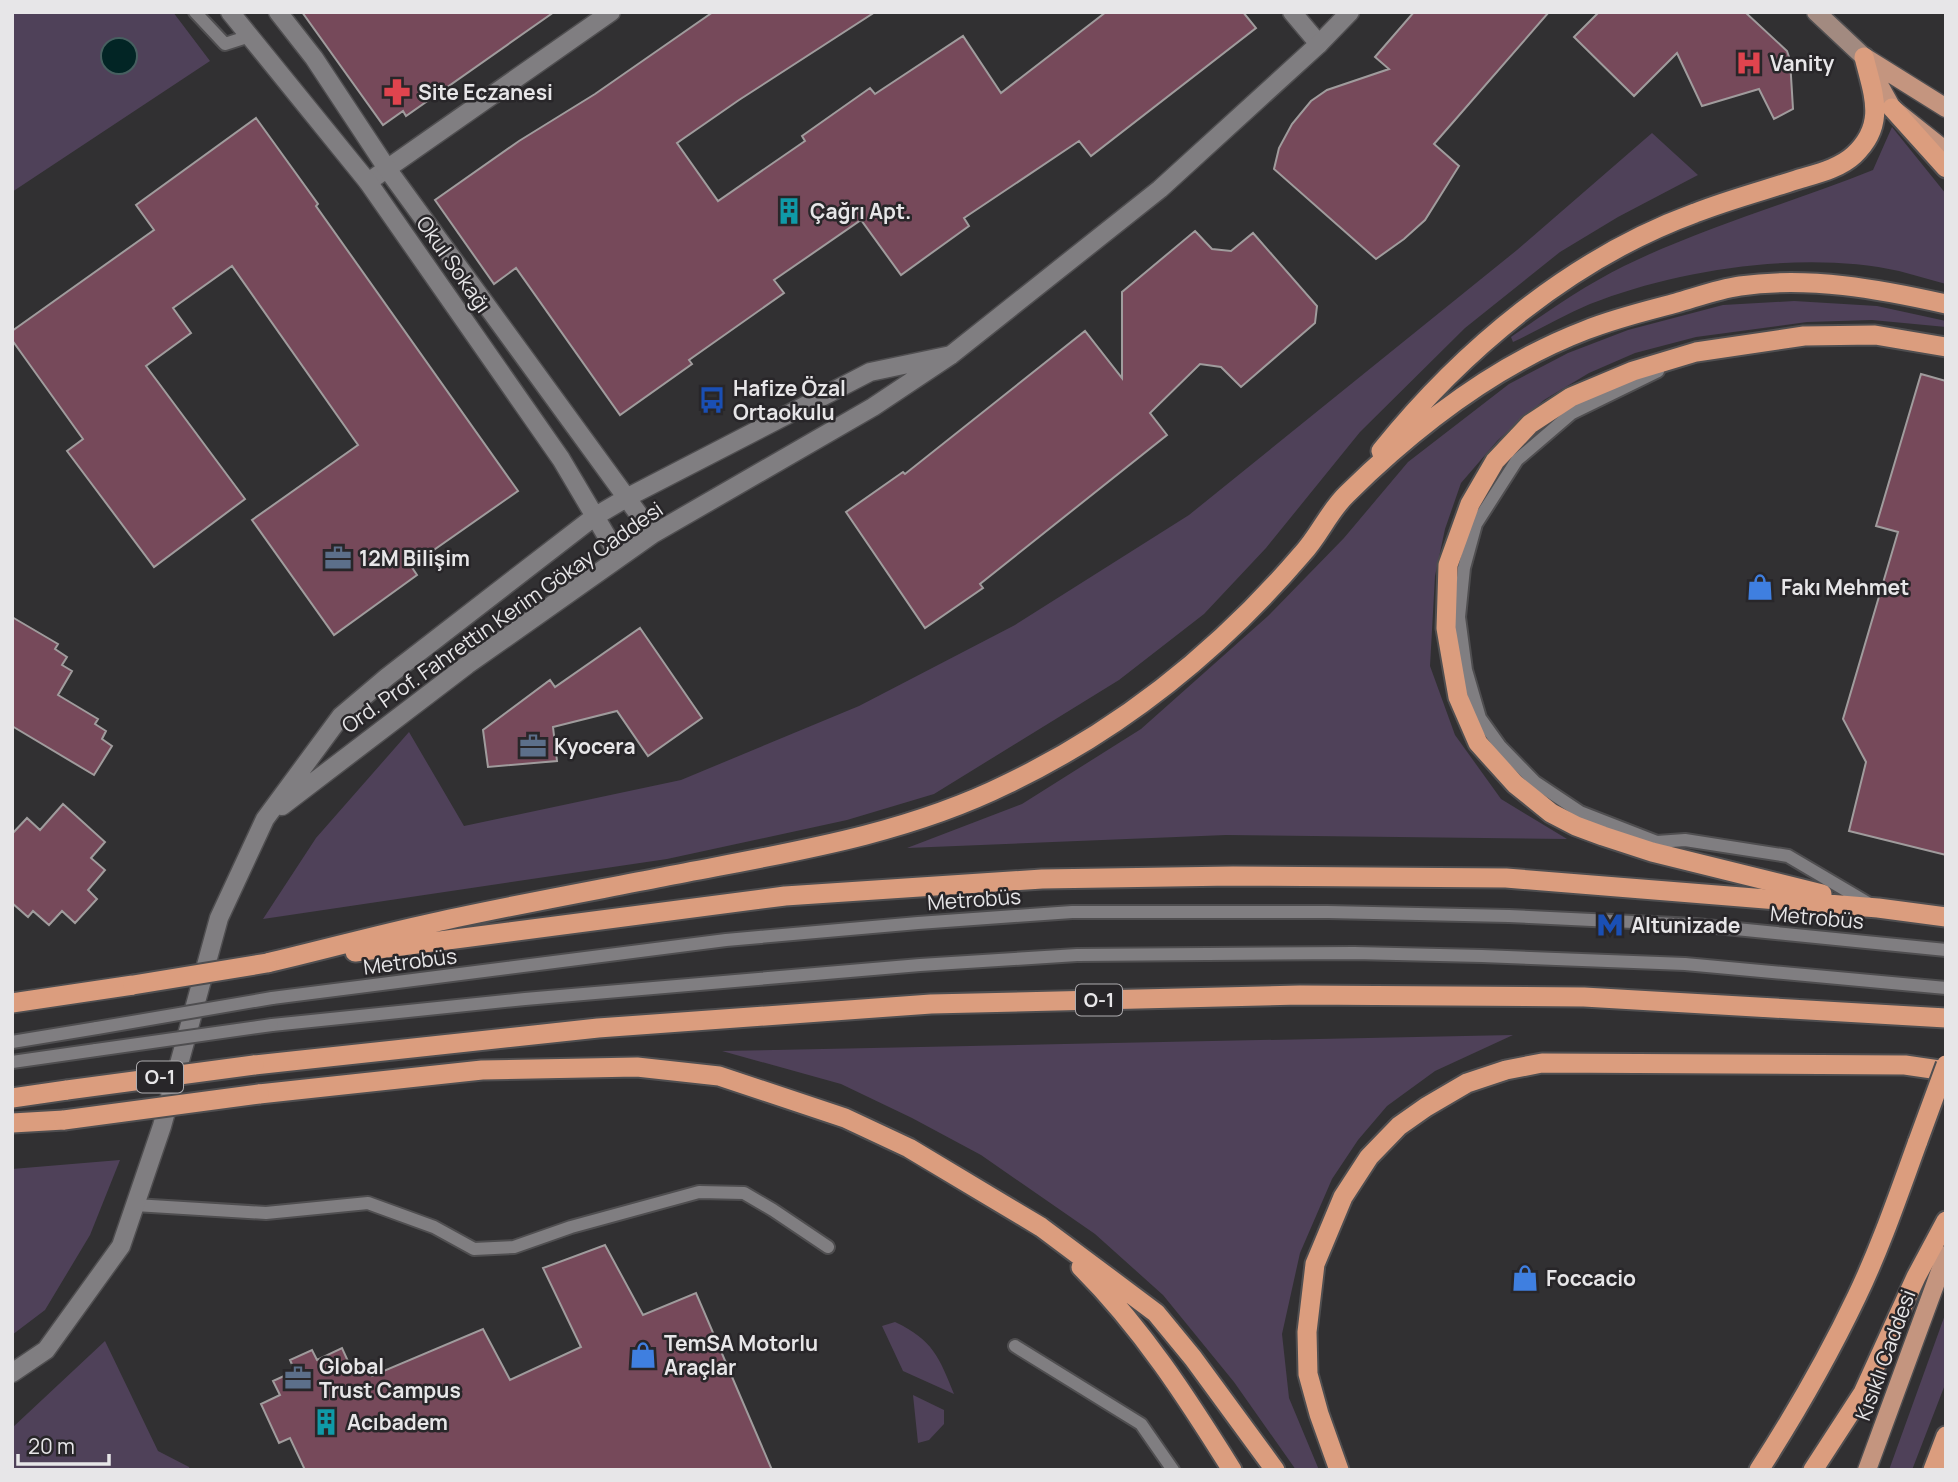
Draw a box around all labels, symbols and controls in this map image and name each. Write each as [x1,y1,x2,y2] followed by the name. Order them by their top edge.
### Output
[1734,48,1764,78] hospital icon: Vanity
[1770,49,1834,77] place label: Vanity
[382,77,412,107] pharmacy icon: Site Eczanesi
[418,78,553,106] place label: Site Eczanesi
[774,196,804,226] building icon: Çağrı Apt.
[810,197,912,225] place label: Çağrı Apt.
[410,210,498,318] street label: Okul Sokağı
[733,374,846,426] place label: Hafize Özal Ortaokulu
[697,385,727,415] bus stop icon: Hafize Özal Ortaokulu
[336,495,668,739] street label: Ord. Prof. Fahrettin Kerim Gökay Caddesi
[323,543,353,573] office icon: 12M Bilişim
[359,544,470,572] place label: 12M Bilişim
[1745,572,1775,602] shop icon: Fakı Mehmet
[1781,573,1909,601] place label: Fakı Mehmet
[518,731,548,761] office icon: Kyocera
[554,732,636,760] place label: Kyocera
[926,882,1022,916] street label: Metrobüs
[1769,899,1865,935] street label: Metrobüs
[1595,910,1625,940] metro station icon: Altunizade
[1631,911,1741,939] place label: Altunizade
[362,941,458,981] street label: Metrobüs
[1076,984,1122,1016] road number: O-1
[137,1062,183,1092] road number: O-1
[1510,1263,1540,1293] shop icon: Foccacio
[1546,1264,1636,1292] place label: Foccacio
[1848,1286,1922,1424] street label: Kısıklı Caddesi
[664,1329,818,1381] place label: TemSA Motorlu Araçlar
[628,1340,658,1370] shop icon: TemSA Motorlu Araçlar
[319,1352,461,1404] place label: Global Trust Campus
[283,1363,313,1393] office icon: Global Trust Campus
[311,1407,341,1437] building icon: Acıbadem
[347,1408,448,1436] place label: Acıbadem
[18,1422,108,1466] scale bar
[28,1432,75,1460] text: 20 m

